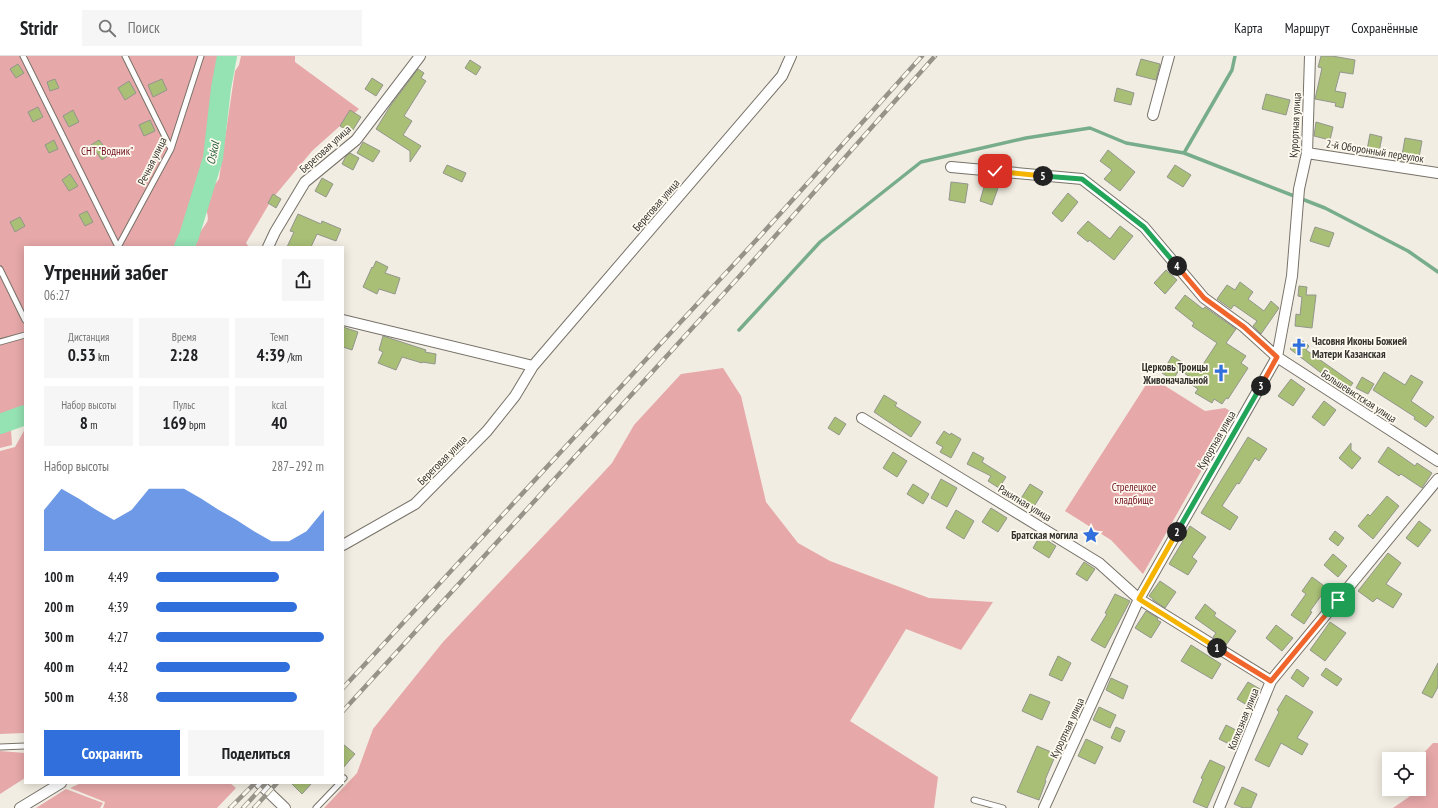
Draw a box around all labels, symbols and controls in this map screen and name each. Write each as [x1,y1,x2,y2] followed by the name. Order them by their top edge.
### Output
[82,10,362,46] search box
[20,16,58,40] text: Stridr
[96,17,118,39] icon: search
[128,18,160,37] text: Поиск
[1234,19,1263,37] text: Карта
[1285,19,1329,37] text: Маршрут
[1351,19,1418,37] text: Сохранённые
[1286,92,1304,158] street label: Курортная улица
[296,122,354,176] street label: Береговая улица
[134,135,170,187] street label: Речная улица
[1325,136,1426,166] street label: 2-й Оборонный переулок
[203,139,223,166] water label: Oskol
[81,144,133,158] park label: СНТ "Водник"
[978,154,1012,188] pin
[984,160,1006,182] icon: check
[1033,166,1053,186] pin: 5
[1040,169,1046,183] text: 5
[630,176,682,234] street label: Береговая улица
[1167,256,1187,276] pin: 4
[44,258,168,286] text: Утренний забег
[282,259,324,301] button: share
[1174,259,1180,273] text: 4
[44,287,70,304] text: 06:27
[68,330,109,344] text: Дистанция
[172,330,196,344] text: Время
[270,330,289,344] text: Темп
[1312,334,1407,361] place label: Часовня Иконы Божией Матери Казанская
[1289,337,1309,357] church icon: Часовня Иконы Божией Матери Казанская
[68,344,96,366] text: 0.53
[170,344,198,366] text: 2:28
[256,344,285,366] text: 4:39
[96,350,110,364] text: km
[285,350,302,364] text: /km
[1142,360,1208,387] place label: Церковь Троицы Живоначальной
[1211,363,1231,383] church icon: Церковь Троицы Живоначальной
[1319,366,1399,426] street label: Большевистская улица
[1251,376,1271,396] pin: 3
[1258,379,1264,393] text: 3
[61,398,116,412] text: Набор высоты
[173,398,195,412] text: Пульс
[272,398,287,412] text: kcal
[1194,408,1238,472] street label: Курортная улица
[80,412,88,434] text: 8
[162,412,187,434] text: 169
[271,412,287,434] text: 40
[88,418,97,432] text: m
[187,418,206,432] text: bpm
[414,432,470,488] street label: Береговая улица
[44,458,109,475] text: Набор высоты
[271,458,324,475] text: 287–292 m
[1112,480,1157,507] park label: Стрелецкое кладбище
[996,482,1054,524] street label: Ракитная улица
[1167,522,1187,542] pin: 2
[1081,525,1101,545] place icon: Братская могила
[1174,525,1180,539] text: 2
[1011,528,1078,542] place label: Братская могила
[44,569,74,586] text: 100 m
[108,569,128,586] text: 4:49
[1321,583,1355,617] pin
[1327,589,1349,611] icon: arrive
[44,599,74,616] text: 200 m
[108,599,128,616] text: 4:39
[44,629,74,646] text: 300 m
[108,629,128,646] text: 4:27
[1207,638,1227,658] pin: 1
[1214,641,1220,655] text: 1
[44,659,74,676] text: 400 m
[108,659,128,676] text: 4:42
[1224,686,1262,752] street label: Колхозная улица
[44,689,74,706] text: 500 m
[108,689,128,706] text: 4:38
[1047,695,1087,761] street label: Курортная улица
[44,730,180,776] button: Сохранить
[188,730,324,776] button: Поделиться
[1382,752,1426,796] map controls
[1382,752,1426,796] button: locate

